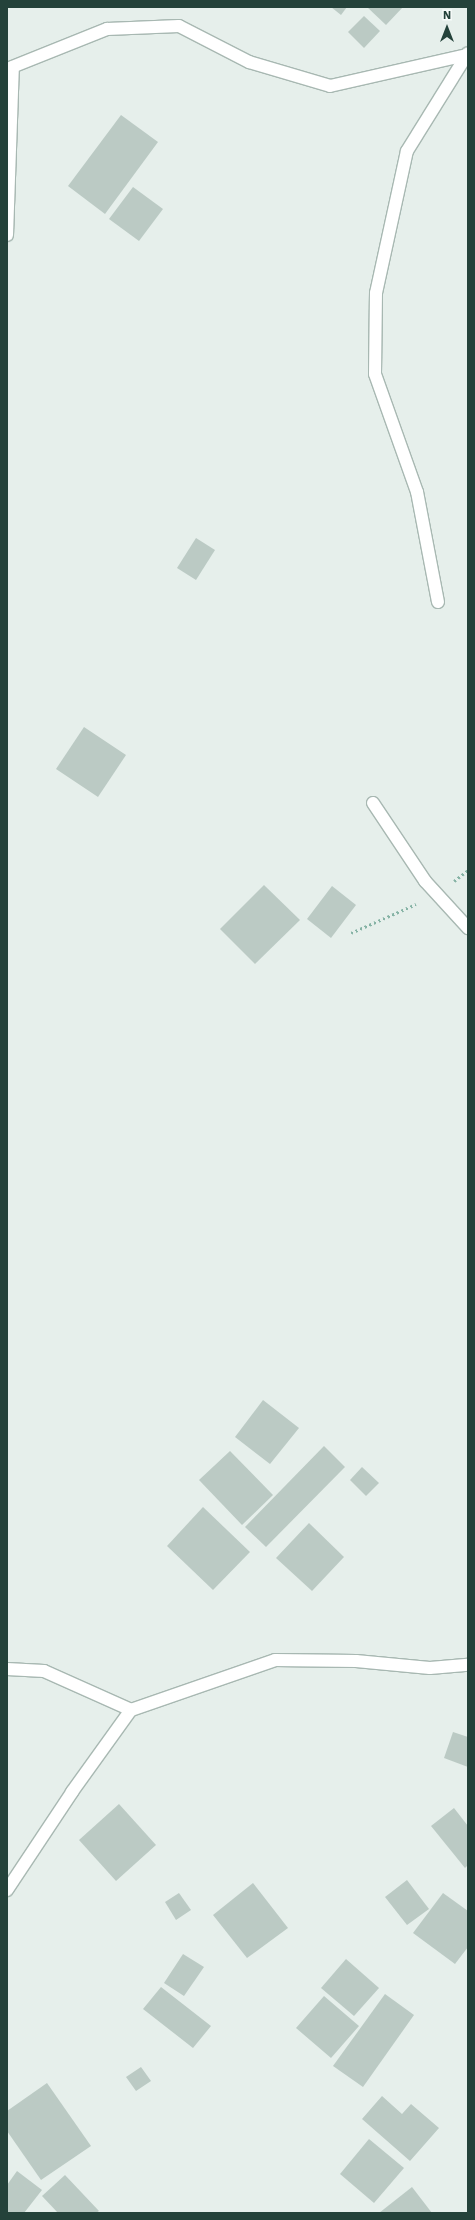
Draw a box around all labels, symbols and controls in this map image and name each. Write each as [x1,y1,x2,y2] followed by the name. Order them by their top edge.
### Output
[427,8,467,48] north arrow
[443,9,451,22] text: N

